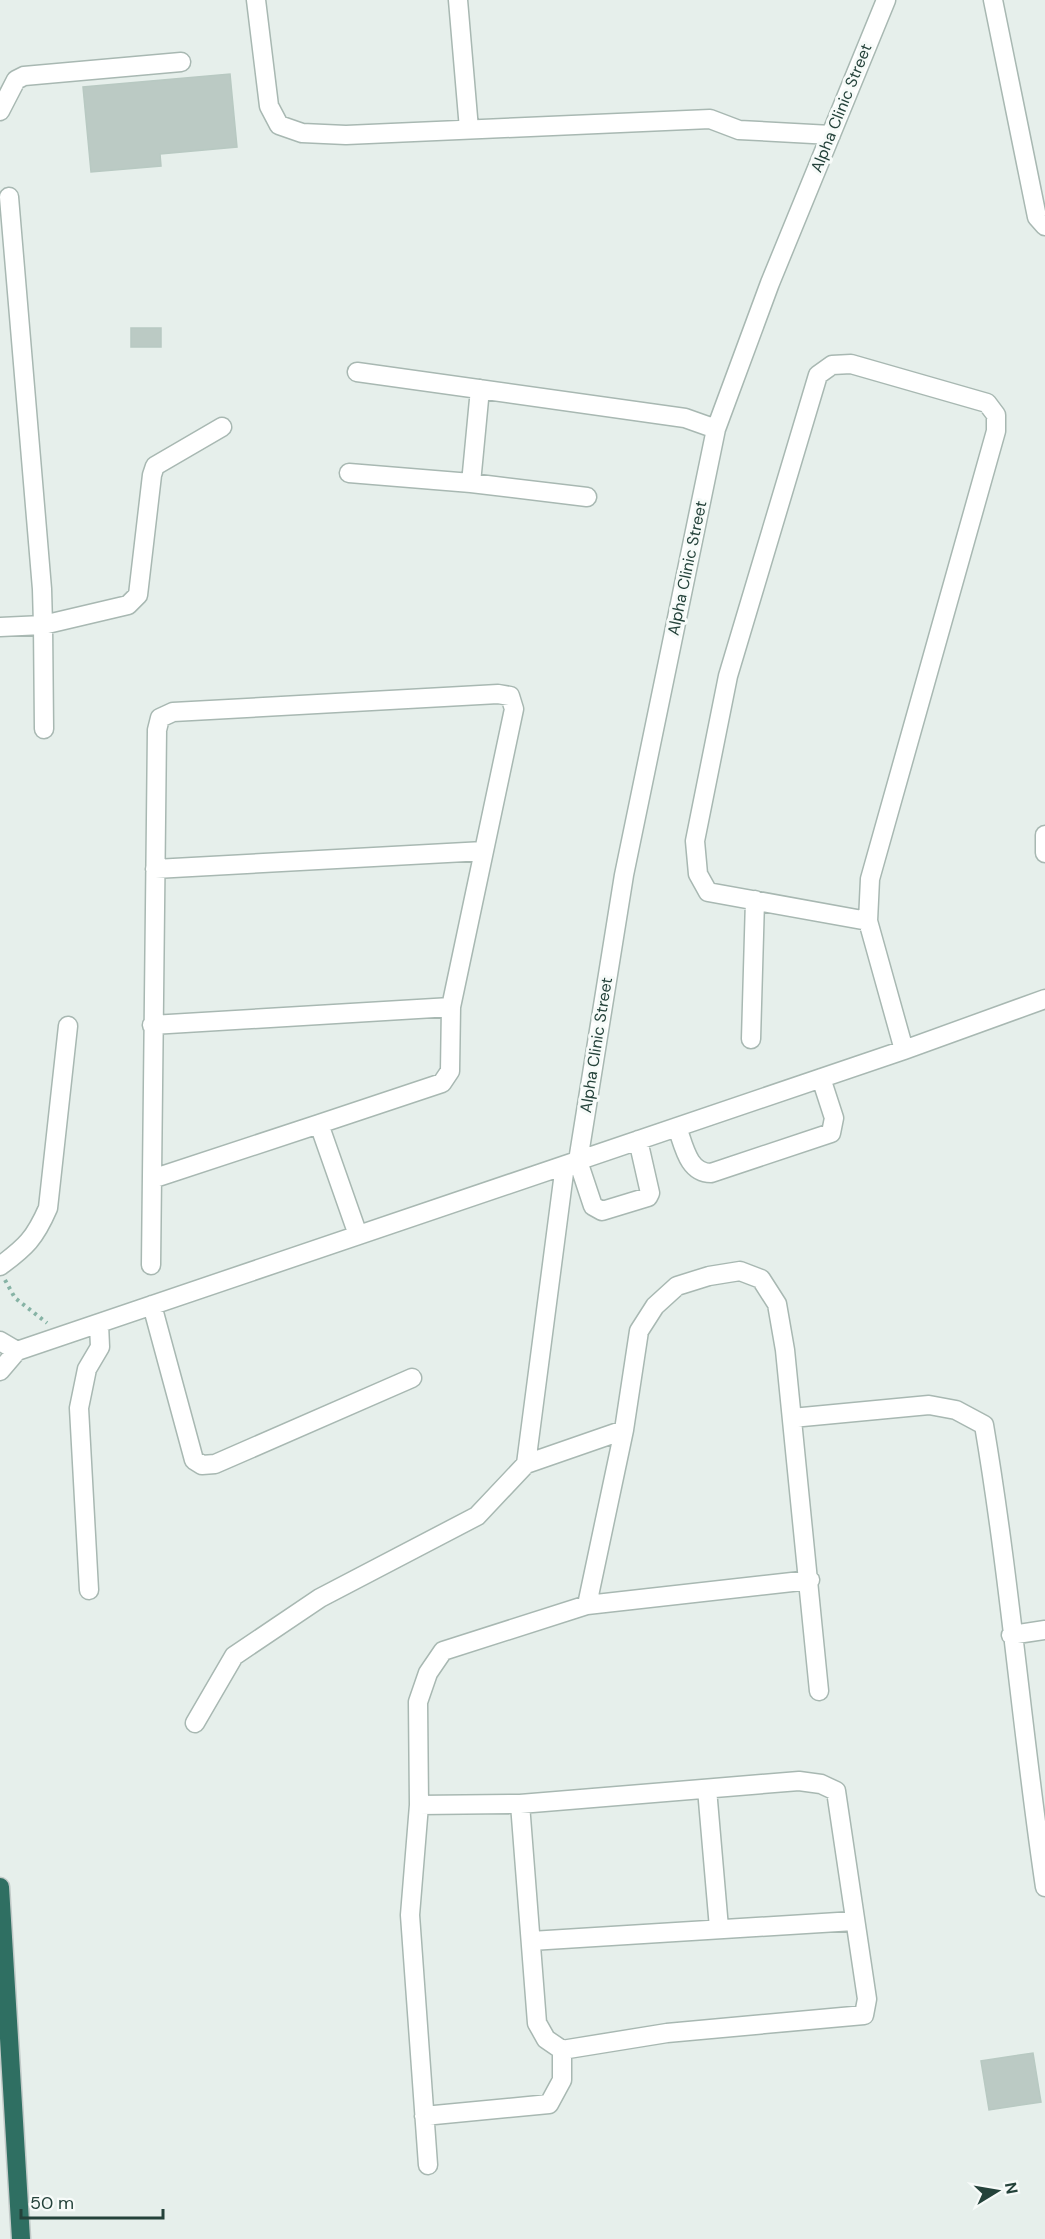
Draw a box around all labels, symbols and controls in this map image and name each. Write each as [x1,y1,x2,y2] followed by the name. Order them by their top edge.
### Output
[806,41,876,175] street label: Alpha Clinic Street
[662,499,712,637] street label: Alpha Clinic Street
[575,976,617,1114] street label: Alpha Clinic Street
[967,2161,1027,2221] north arrow
[1000,2181,1023,2196] text: N
[21,2182,164,2220] scale bar
[30,2191,74,2215] text: 50 m

